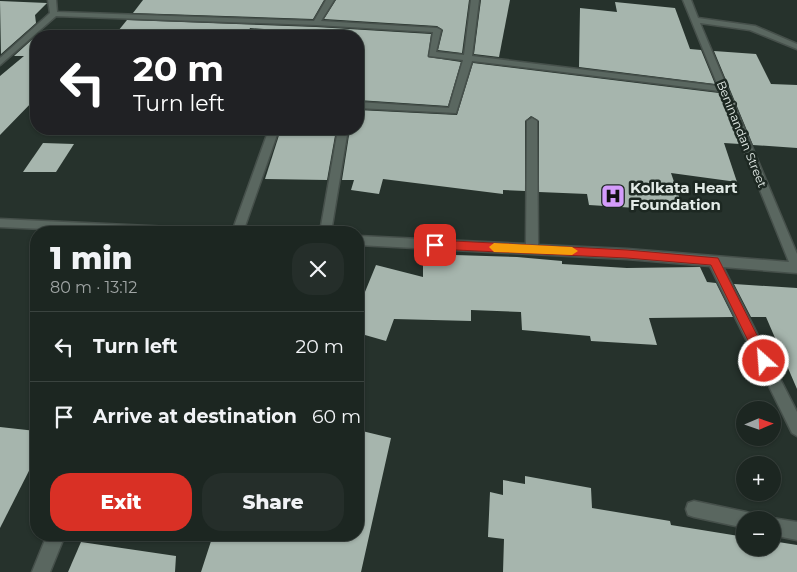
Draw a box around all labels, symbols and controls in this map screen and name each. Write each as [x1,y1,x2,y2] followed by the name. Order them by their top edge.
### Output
[133,47,224,90] text: 20 m
[50,50,115,115] icon: left
[714,78,770,190] street label: Beninandan Street
[133,90,225,117] text: Turn left
[630,178,738,214] place label: Kolkata Heart Foundation
[600,183,626,209] hospital icon: Kolkata Heart Foundation
[414,224,456,266] pin
[421,231,449,259] icon: arrive
[50,240,133,277] text: 1 min
[292,243,344,295] button: close
[50,278,137,297] text: 80 m · 13:12
[50,333,78,361] icon: left
[737,334,789,386] position arrow
[93,335,178,358] text: Turn left
[296,335,344,358] text: 20 m
[736,401,781,446] north arrow
[736,401,781,556] map controls
[50,403,78,431] icon: arrive
[93,405,297,428] text: Arrive at destination
[312,405,361,428] text: 60 m
[736,456,781,501] button: +
[50,473,192,531] button: Exit
[202,473,344,531] button: Share
[736,511,781,556] button: −

